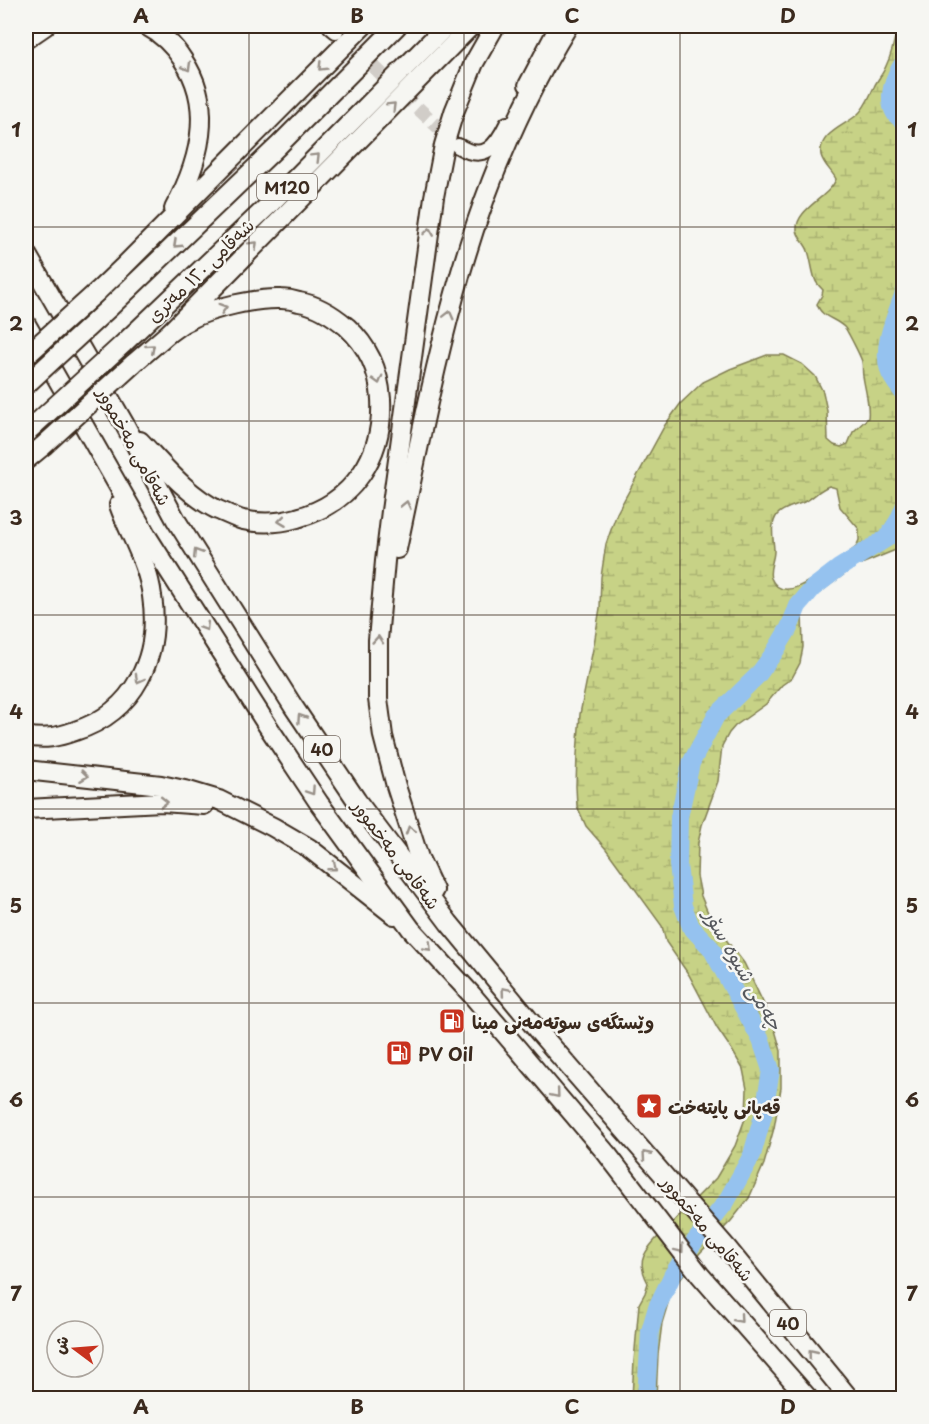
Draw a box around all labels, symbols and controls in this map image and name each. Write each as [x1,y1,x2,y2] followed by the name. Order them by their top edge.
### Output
[133,0,149,30] text: A
[350,0,364,30] text: B
[564,0,580,30] text: C
[780,0,796,30] text: D
[318,60,329,71] one-way arrow
[180,61,191,71] one-way arrow
[384,103,395,114] one-way arrow
[11,114,21,144] text: 1
[907,114,917,144] text: 1
[309,154,320,165] one-way arrow
[257,174,317,200] road number: M120
[140,212,260,328] street label: شەقامی ١٢٠ مەتری
[423,228,435,237] one-way arrow
[173,237,184,248] one-way arrow
[247,241,258,252] one-way arrow
[217,303,227,315] one-way arrow
[9,308,23,338] text: 2
[905,308,919,338] text: 2
[442,310,455,320] one-way arrow
[144,344,155,355] one-way arrow
[370,375,383,385] one-way arrow
[90,380,179,510] street label: شەقامی مەخموور
[399,501,412,511] one-way arrow
[9,502,23,532] text: 3
[905,502,919,532] text: 3
[277,514,286,527] one-way arrow
[192,549,204,559] one-way arrow
[198,621,210,631] one-way arrow
[372,635,385,644] one-way arrow
[135,672,146,683] one-way arrow
[9,696,23,726] text: 4
[905,696,919,726] text: 4
[297,713,308,724] one-way arrow
[304,736,340,762] road number: 40
[79,770,88,782] one-way arrow
[304,784,315,795] one-way arrow
[345,792,447,915] street label: شەقامی مەخموور
[159,796,168,808] one-way arrow
[405,825,418,836] one-way arrow
[326,859,337,870] one-way arrow
[10,890,22,920] text: 5
[906,890,918,920] text: 5
[696,900,791,1036] water label: چەمی شیوە سۆر
[420,940,431,951] one-way arrow
[502,987,513,998] one-way arrow
[437,1006,467,1036] fuel station icon: وێستگەی سوتەمەنی مینا
[472,1008,654,1035] place label: وێستگەی سوتەمەنی مینا
[384,1038,414,1068] fuel station icon: PV Oil
[418,1040,473,1067] place label: PV Oil
[9,1084,23,1114] text: 6
[905,1084,919,1114] text: 6
[549,1087,560,1098] one-way arrow
[634,1091,664,1121] place icon: قەپانی پایتەخت
[668,1093,781,1120] place label: قەپانی پایتەخت
[642,1151,653,1162] one-way arrow
[654,1167,761,1287] street label: شەقامی مەخموور
[673,1242,684,1253] one-way arrow
[10,1278,22,1308] text: 7
[906,1278,918,1308] text: 7
[770,1310,806,1336] road number: 40
[732,1312,743,1323] one-way arrow
[45,1319,105,1379] north arrow
[46,1333,74,1356] text: ش
[809,1349,820,1360] one-way arrow
[133,1391,149,1421] text: A
[350,1391,364,1421] text: B
[564,1391,580,1421] text: C
[780,1391,796,1421] text: D

